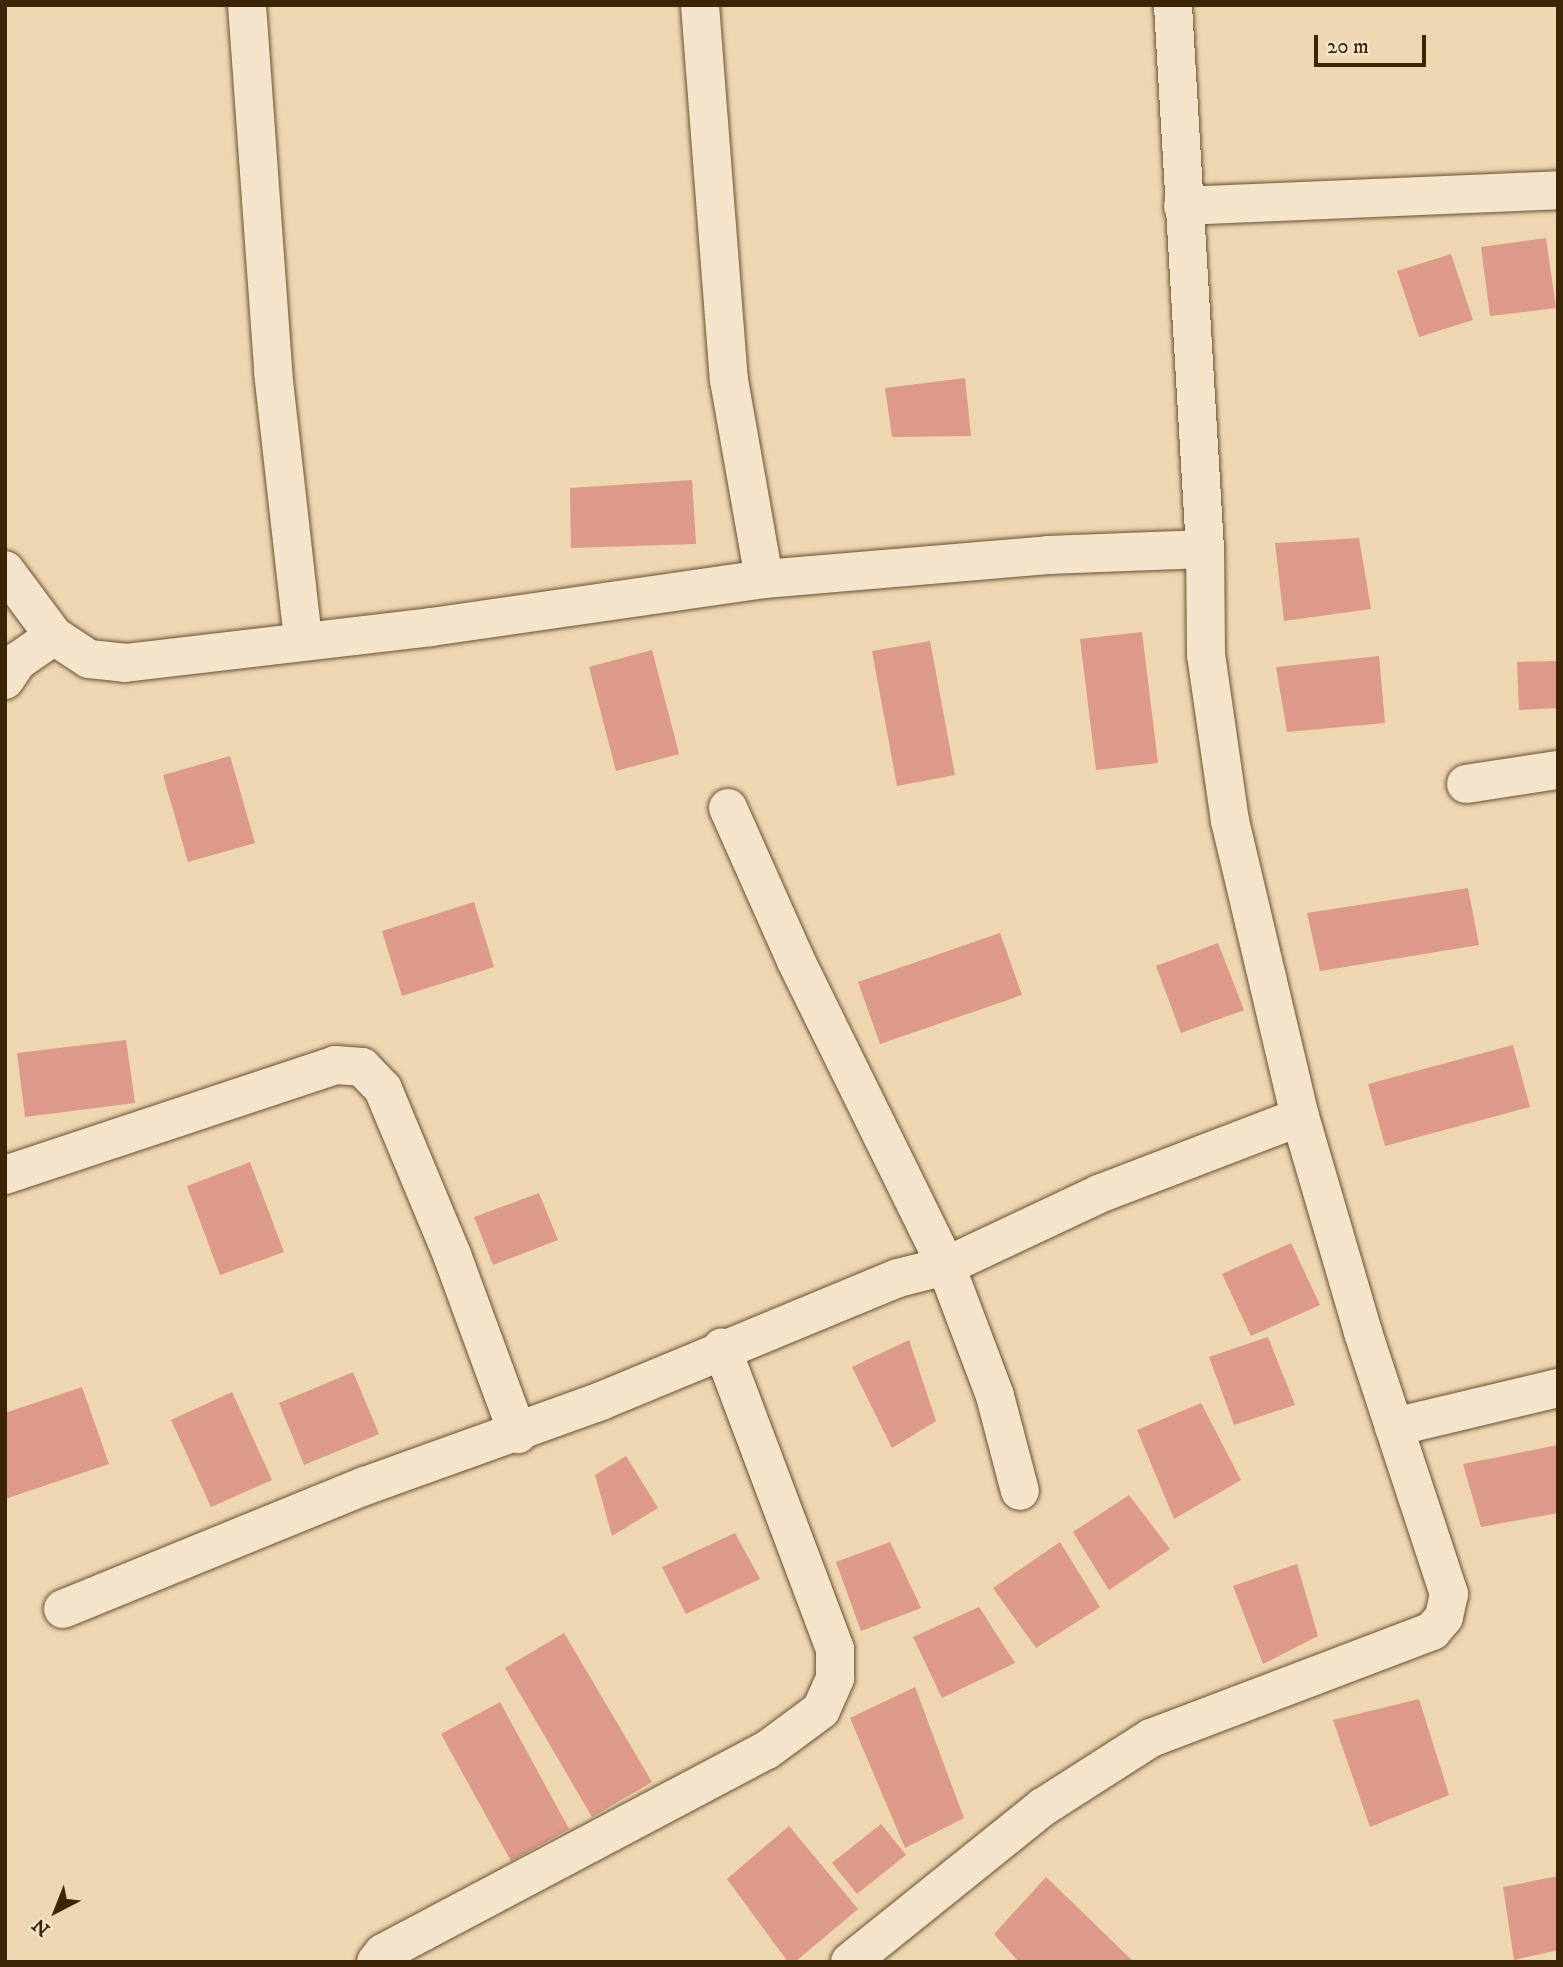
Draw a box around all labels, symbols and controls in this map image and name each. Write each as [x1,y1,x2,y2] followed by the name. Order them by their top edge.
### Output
[1318,21,1430,65] scale bar
[1327,34,1369,60] text: 20 m
[21,1876,91,1946] north arrow
[28,1913,55,1941] text: N

